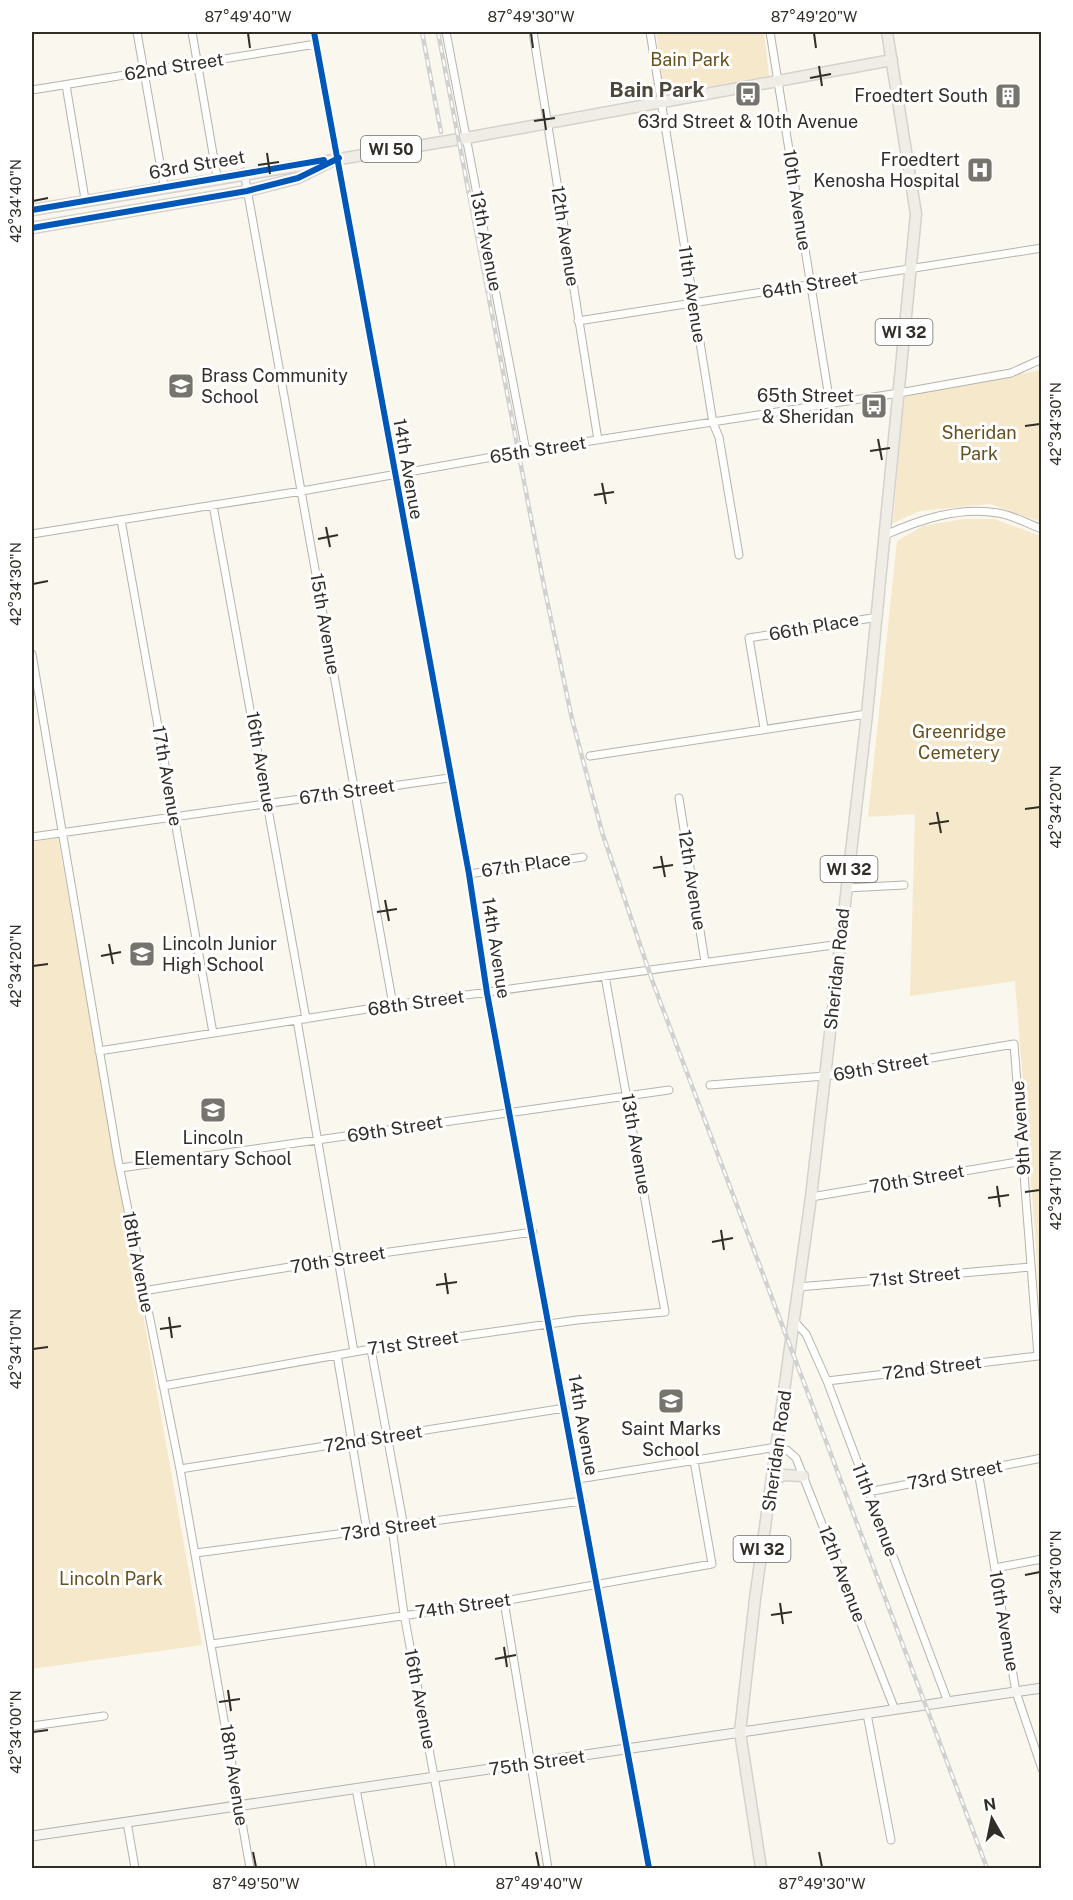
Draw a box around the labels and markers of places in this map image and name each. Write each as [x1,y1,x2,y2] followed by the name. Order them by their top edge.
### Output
[733,79,763,109] bus stop icon: 63rd Street & 10th Avenue
[993,81,1023,111] building icon: Froedtert South
[854,85,988,106] place label: Froedtert South
[638,111,858,132] place label: 63rd Street & 10th Avenue
[813,149,960,191] place label: Froedtert Kenosha Hospital
[965,155,995,185] hospital icon: Froedtert Kenosha Hospital
[201,365,348,407] place label: Brass Community School
[166,371,196,401] school or university icon: Brass Community School
[757,385,854,427] place label: 65th Street & Sheridan
[859,391,889,421] bus stop icon: 65th Street & Sheridan
[162,933,277,975] place label: Lincoln Junior High School
[127,939,157,969] school or university icon: Lincoln Junior High School
[198,1095,228,1125] school or university icon: Lincoln Elementary School
[134,1127,292,1169] place label: Lincoln Elementary School
[656,1386,686,1416] school or university icon: Saint Marks School
[621,1418,721,1460] place label: Saint Marks School

